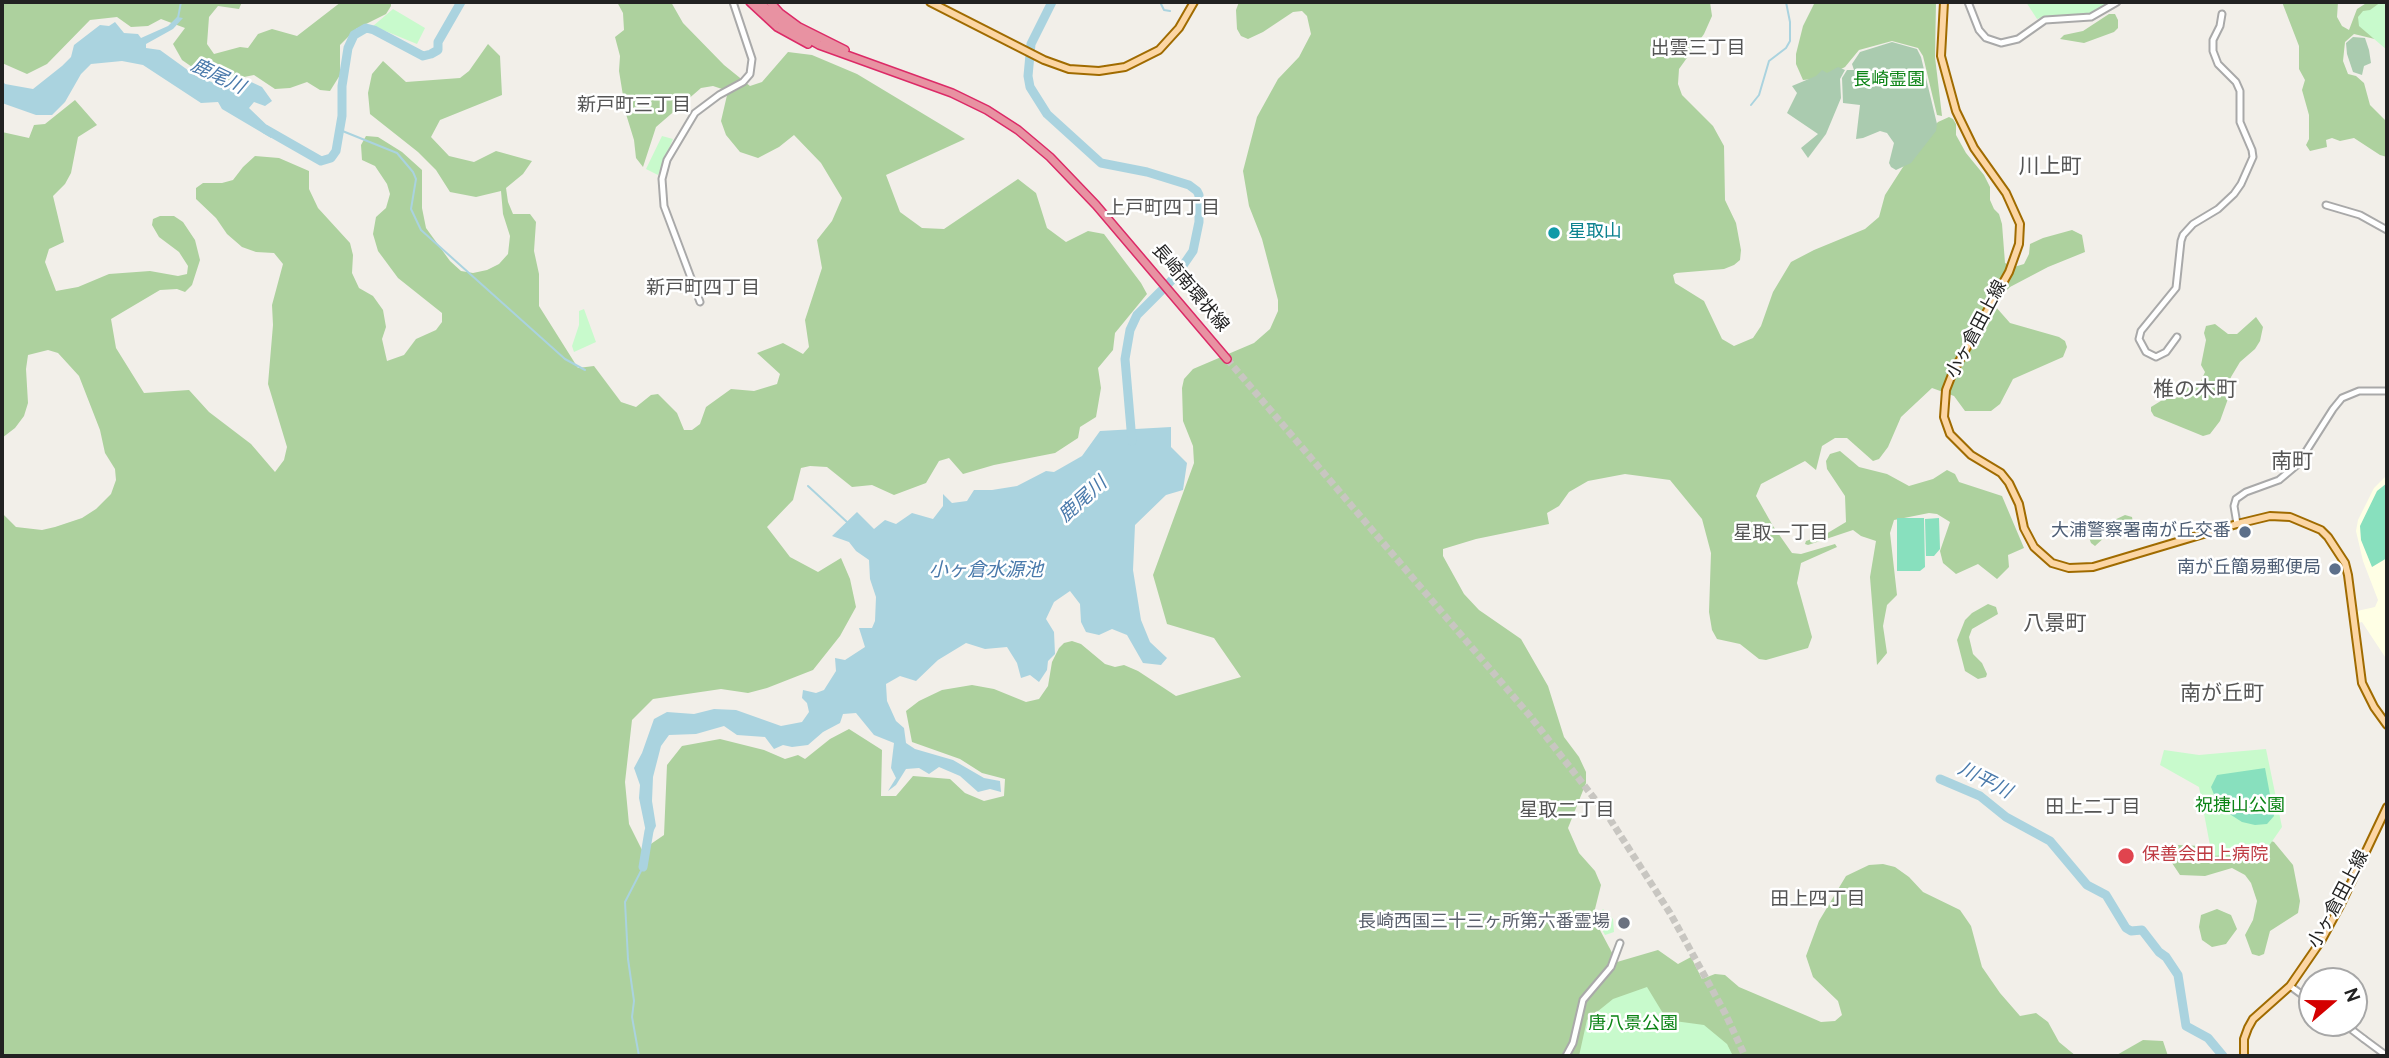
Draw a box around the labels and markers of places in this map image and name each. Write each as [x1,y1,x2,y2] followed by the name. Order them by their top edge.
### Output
[1568,222,1622,244] place label: 星取山
[1546,225,1562,241] marker: 星取山
[2051,521,2231,543] place label: 大浦警察署南が丘交番
[2237,524,2253,540] marker: 大浦警察署南が丘交番
[2177,558,2321,580] place label: 南が丘簡易郵便局
[2327,561,2343,577] marker: 南が丘簡易郵便局
[2142,845,2268,867] place label: 保善会田上病院
[2116,846,2136,866] marker: 保善会田上病院
[1358,912,1610,934] place label: 長崎西国三十三ヶ所第六番霊場
[1616,915,1632,931] marker: 長崎西国三十三ヶ所第六番霊場

